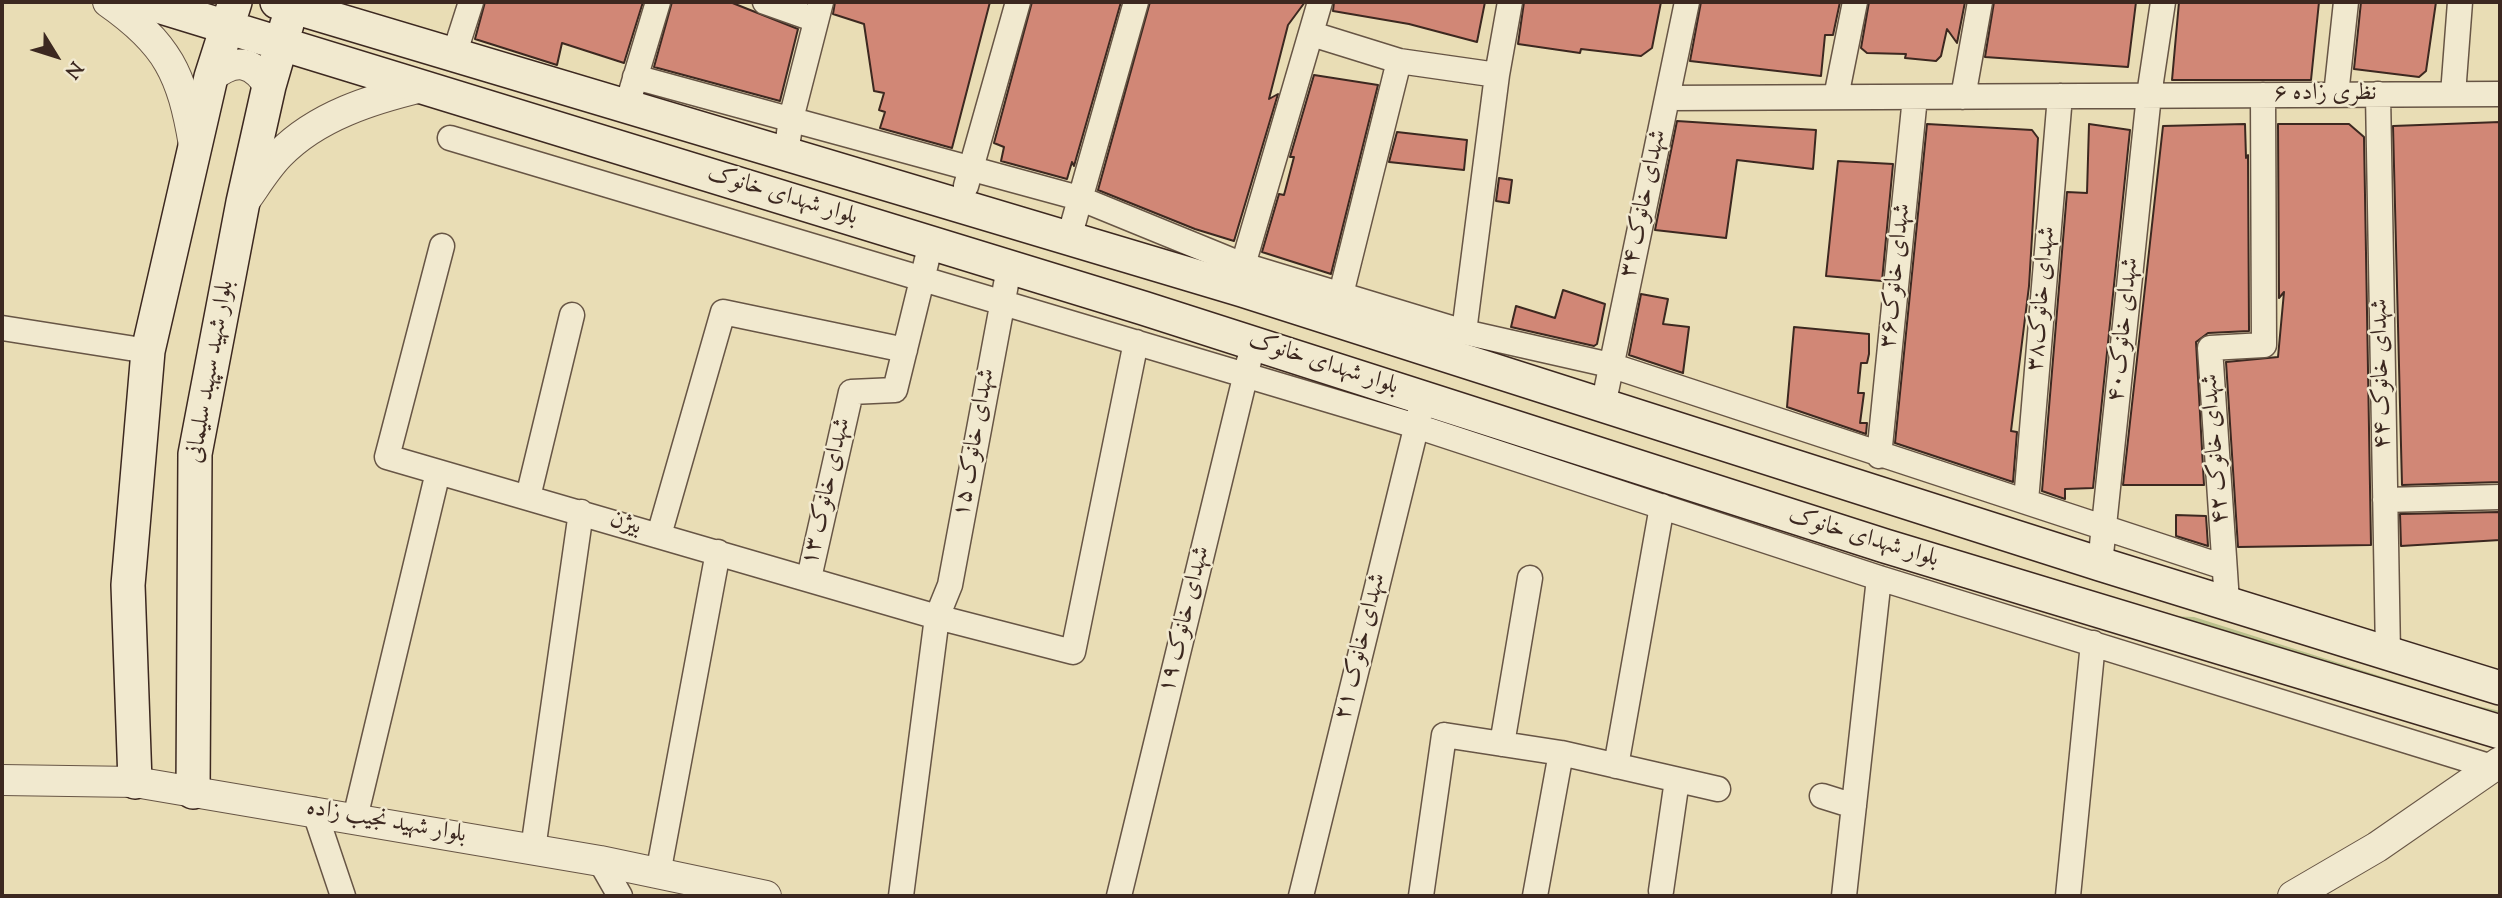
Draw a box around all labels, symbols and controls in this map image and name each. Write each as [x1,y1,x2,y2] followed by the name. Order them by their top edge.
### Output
[21,21,91,91] north arrow
[58,55,88,84] text: N
[2273,81,2377,109] street label: نظری زاده ۶
[1615,127,1675,281] street label: ۳۴ شهدای خانوک
[703,160,861,234] street label: بلوار شهدای خانوک
[1875,202,1919,350] street label: شهدای خانوک۳۶
[2022,225,2064,373] street label: شهدای خانوک۳۸
[2103,256,2147,404] street label: شهدای خانوک۴۰
[182,278,242,466] street label: بلوار شهید سپهبد سلیمانی
[2367,298,2399,450] street label: ۴۴ شهدای خانوک
[1245,327,1401,403] street label: بلوار شهدای خانوک
[949,366,1003,520] street label: شهدای خانوک ۱۵
[2197,373,2237,525] street label: شهدای خانوک ۴۲
[797,415,859,569] street label: شهدای خانوک ۱۳
[1784,502,1942,576] street label: بلوار شهدای خانوک
[606,507,644,543] street label: بیژن
[1154,543,1218,697] street label: شهدای خانوک ۱۹
[1330,570,1394,724] street label: شهدای خانوک ۲۱
[304,795,468,851] street label: بلوار شهید نجیب زاده

